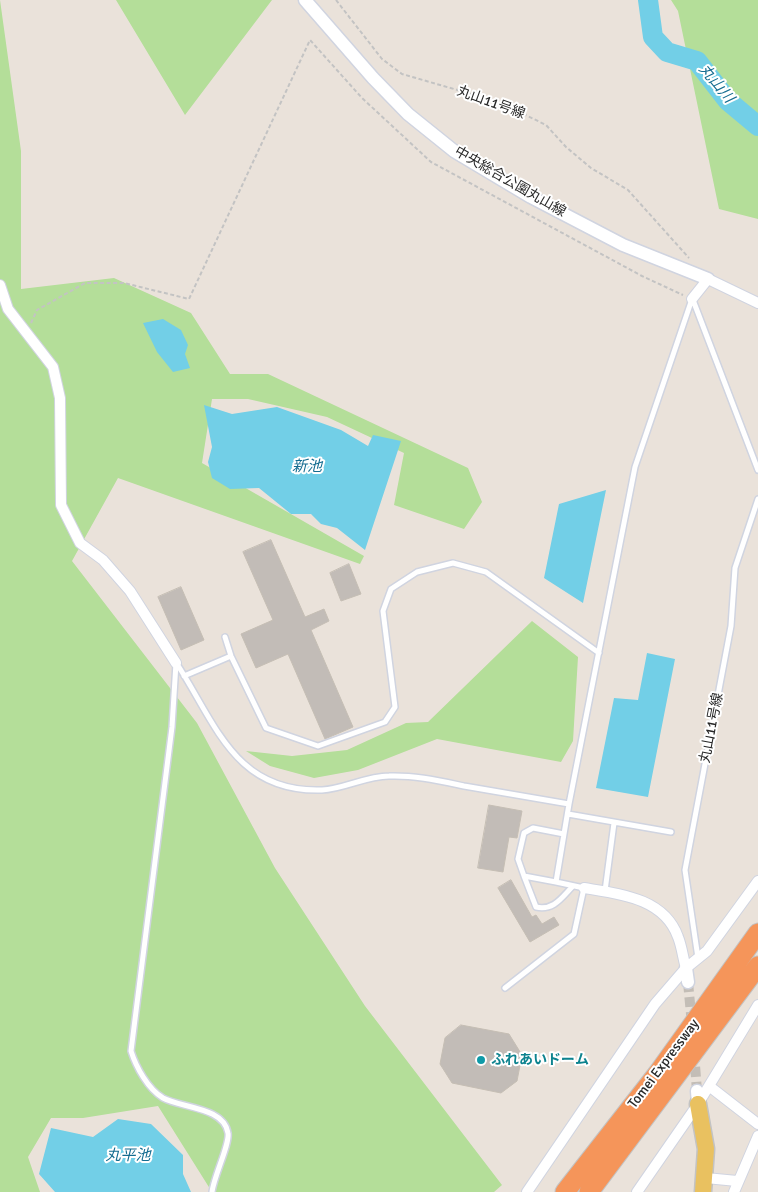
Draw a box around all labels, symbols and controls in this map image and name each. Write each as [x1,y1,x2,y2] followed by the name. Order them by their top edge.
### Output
[695,61,737,107] water label: 丸山川
[455,83,527,123] street label: 丸山11号線
[451,143,569,221] street label: 中央総合公園丸山線
[292,458,322,476] water label: 新池
[697,691,727,765] street label: 丸山11号線
[625,1016,703,1112] street label: Tomei Expressway
[491,1052,589,1068] place label: ふれあいドーム
[475,1054,487,1066] marker: ふれあいドーム
[106,1147,150,1165] water label: 丸平池

